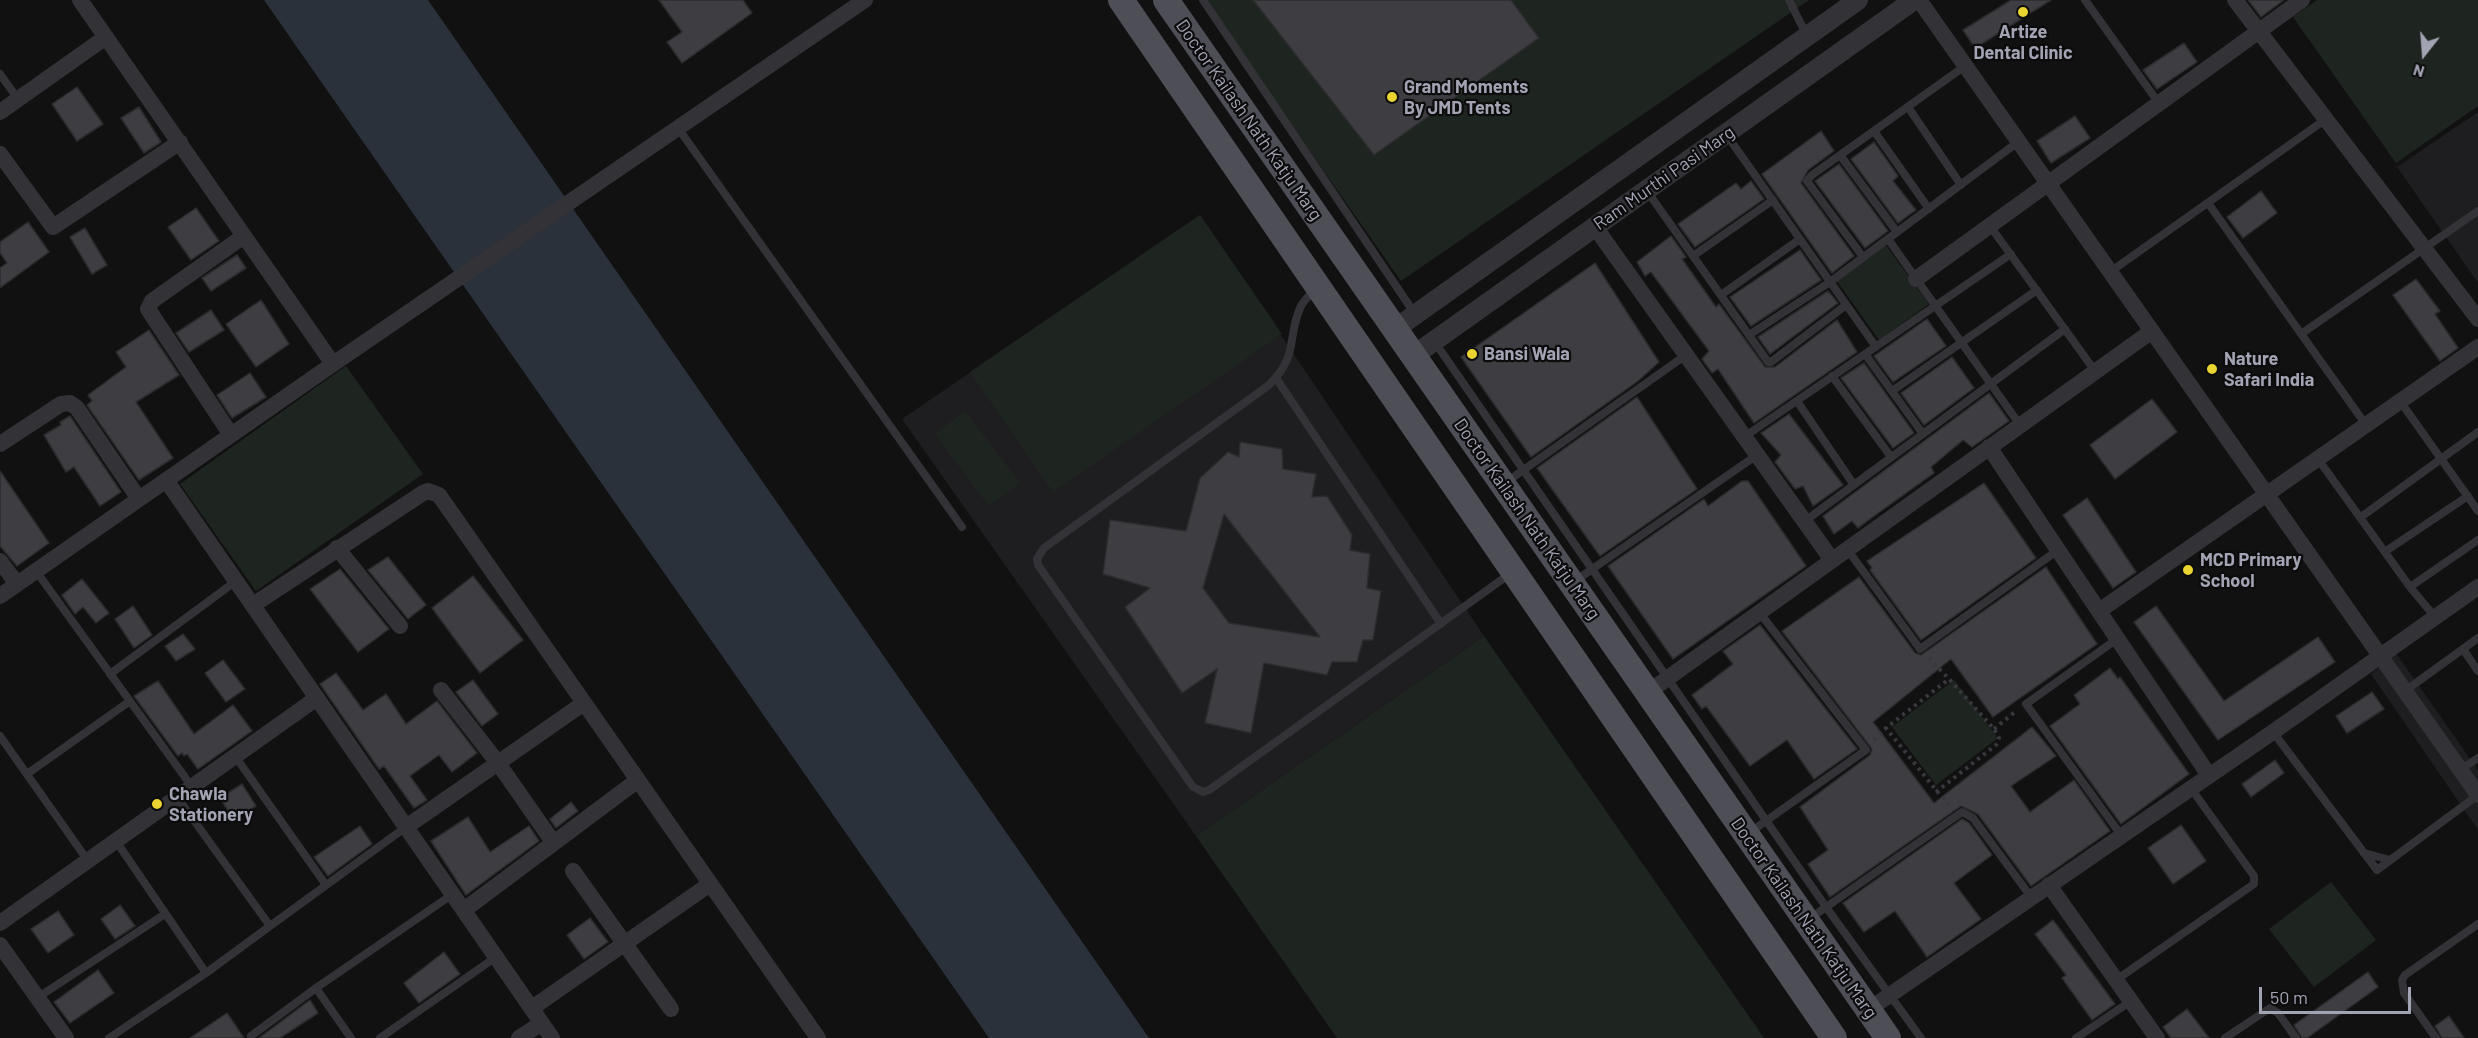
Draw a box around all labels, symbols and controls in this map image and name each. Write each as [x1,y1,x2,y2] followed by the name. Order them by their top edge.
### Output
[2016,5,2030,19] marker: Artize Dental Clinic
[1171,15,1327,225] street label: Doctor Kailash Nath Katju Marg
[1973,21,2073,63] place label: Artize Dental Clinic
[2394,24,2454,84] north arrow
[2411,61,2426,82] text: N
[1404,76,1528,118] place label: Grand Moments By JMD Tents
[1385,90,1399,104] marker: Grand Moments By JMD Tents
[1589,121,1739,235] street label: Ram Murthi Pasi Marg
[1484,343,1570,365] place label: Bansi Wala
[1465,347,1479,361] marker: Bansi Wala
[2224,348,2314,391] place label: Nature Safari India
[2205,362,2219,376] marker: Nature Safari India
[1449,414,1605,624] street label: Doctor Kailash Nath Katju Marg
[2200,549,2301,592] place label: MCD Primary School
[2181,563,2195,577] marker: MCD Primary School
[169,783,253,826] place label: Chawla Stationery
[150,797,164,811] marker: Chawla Stationery
[1726,813,1882,1023] street label: Doctor Kailash Nath Katju Marg
[2262,975,2414,1013] scale bar
[2270,986,2308,1008] text: 50 m

